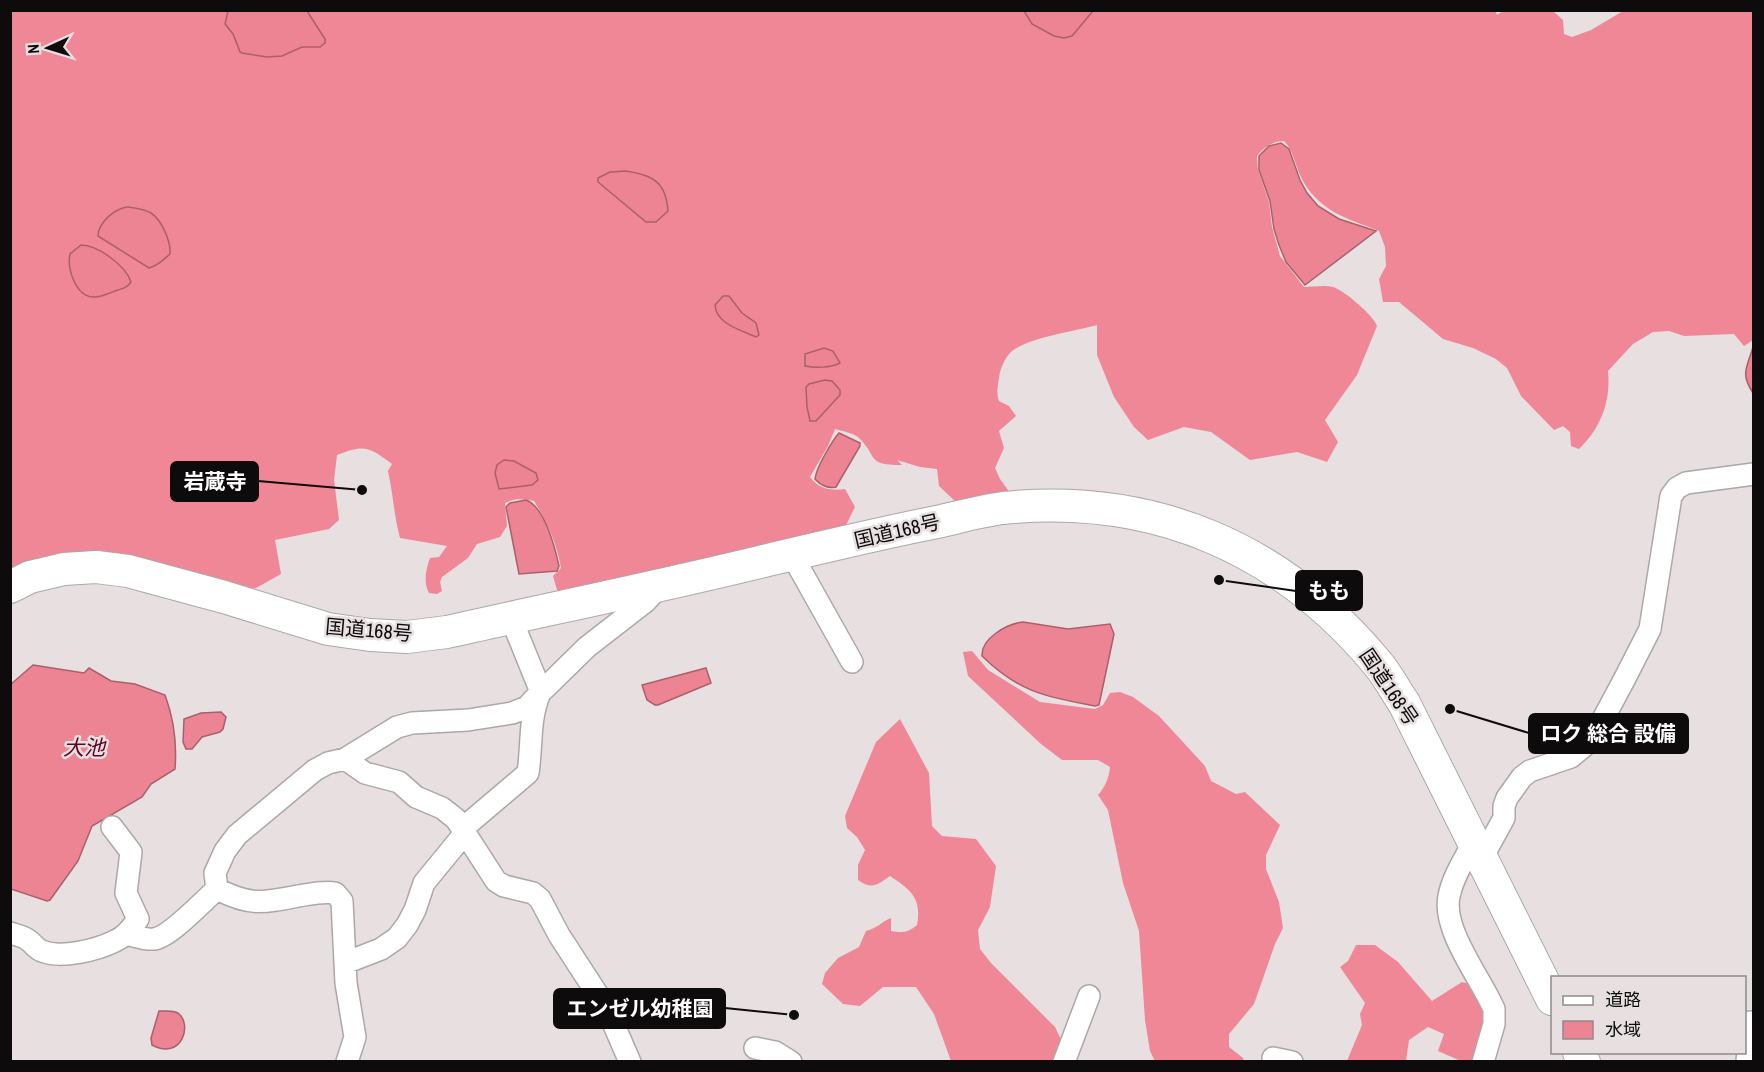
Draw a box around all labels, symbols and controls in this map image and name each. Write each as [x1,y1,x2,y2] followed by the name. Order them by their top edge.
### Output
[18,18,78,78] north arrow
[22,44,44,55] text: N
[171,462,258,501] callout: 岩蔵寺
[184,467,247,496] text: 岩蔵寺
[851,508,942,553] street label: 国道168号
[1296,571,1362,610] callout: もも
[1308,576,1350,605] text: もも
[324,612,414,647] street label: 国道168号
[1354,643,1425,730] street label: 国道168号
[1529,714,1688,753] callout: ロク 総合 設備
[1540,719,1676,748] text: ロク 総合 設備
[63,733,107,762] water label: 大池
[1551,976,1746,1054] legend
[1605,987,1641,1012] text: 道路
[554,989,725,1028] callout: エンゼル幼稚園
[567,994,714,1023] text: エンゼル幼稚園
[1605,1017,1641,1042] text: 水域

